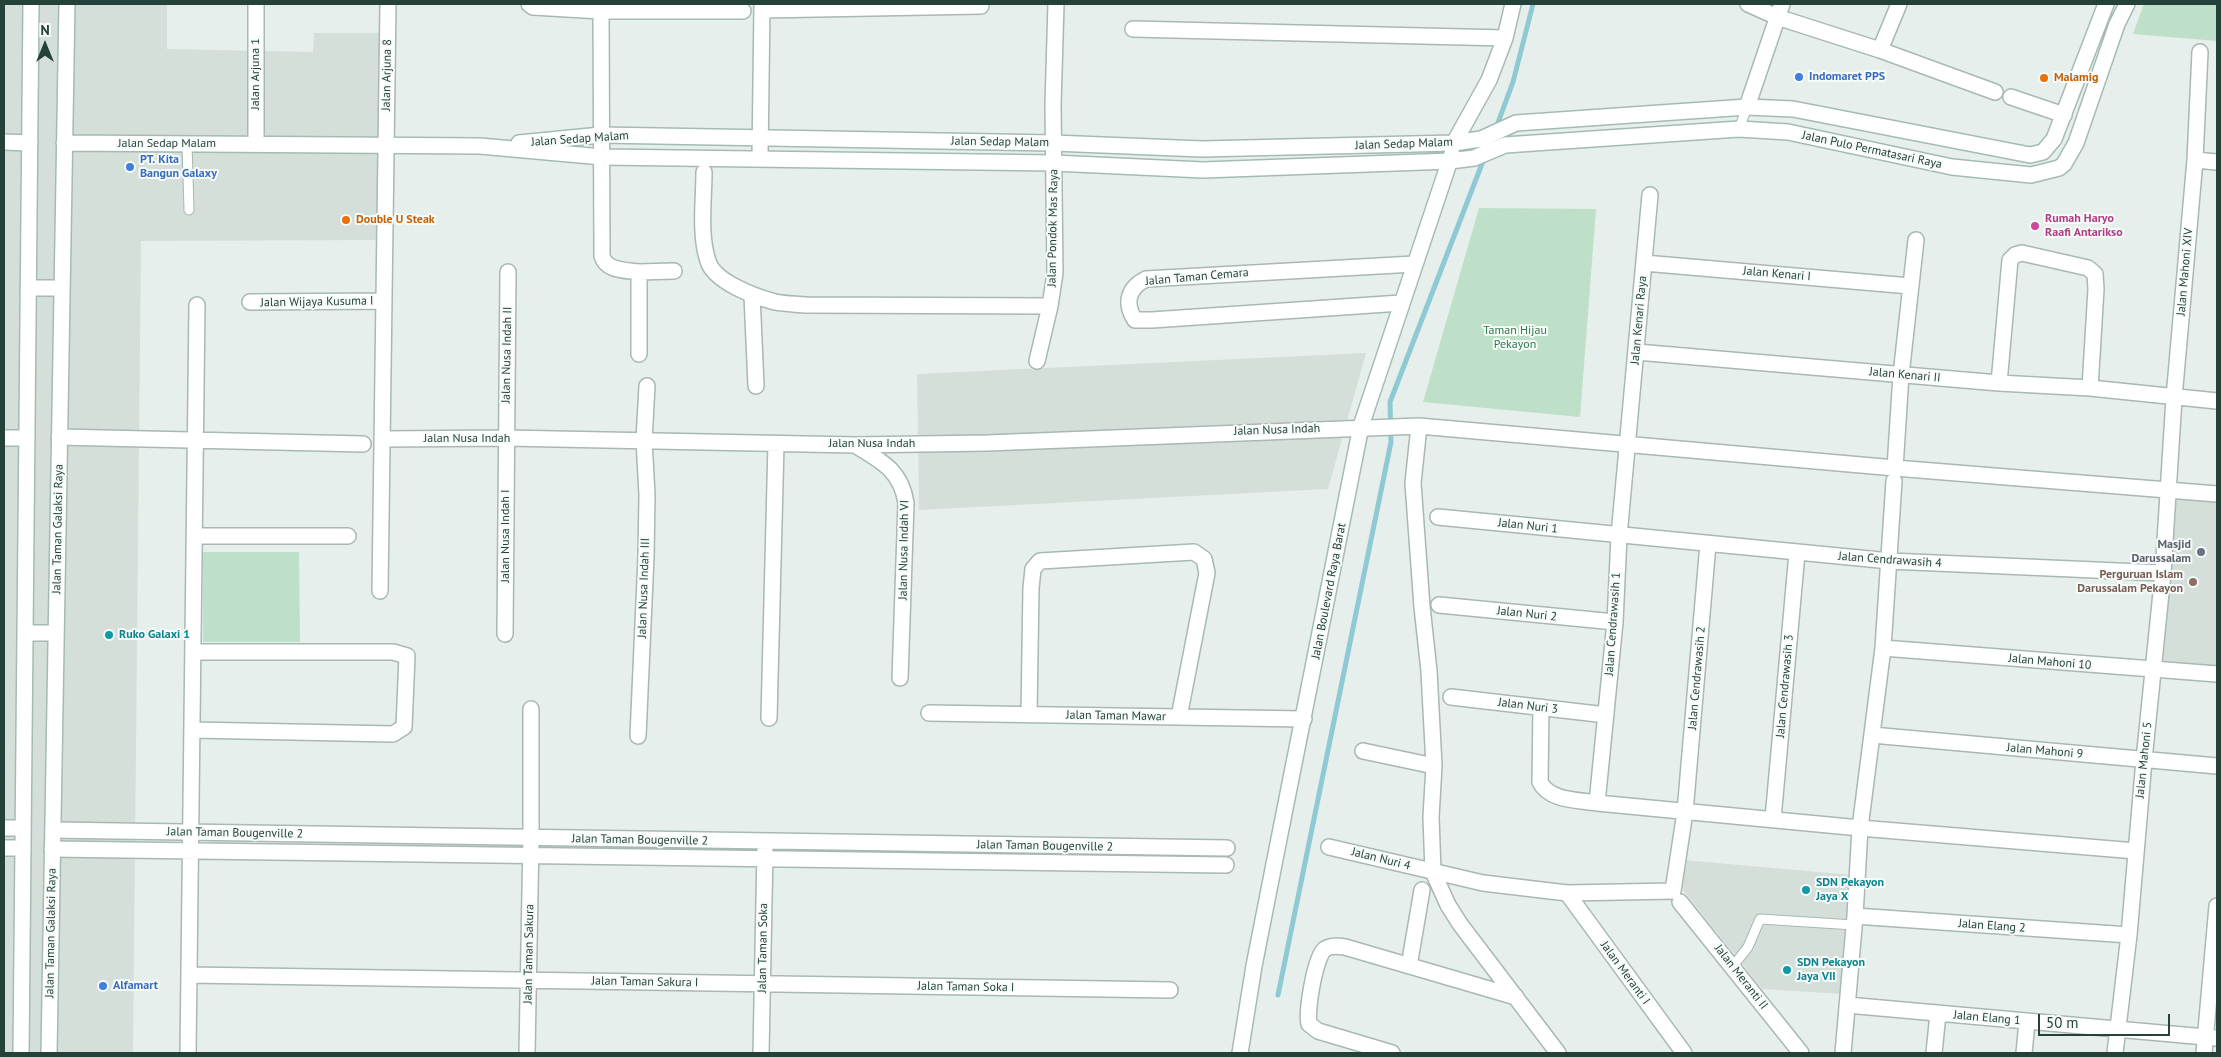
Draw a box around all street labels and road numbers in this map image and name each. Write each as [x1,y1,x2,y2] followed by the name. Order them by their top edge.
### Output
[249,38,263,110] street label: Jalan Arjuna 1
[379,39,395,111] street label: Jalan Arjuna 8
[531,128,629,150] street label: Jalan Sedap Malam
[1801,128,1943,172] street label: Jalan Pulo Permatasari Raya
[951,134,1049,150] street label: Jalan Sedap Malam
[1355,135,1453,153] street label: Jalan Sedap Malam
[118,137,216,151] street label: Jalan Sedap Malam
[1045,169,1061,287] street label: Jalan Pondok Mas Raya
[2174,228,2196,316] street label: Jalan Mahoni XIV
[1742,264,1812,284] street label: Jalan Kenari I
[1145,265,1249,289] street label: Jalan Taman Cemara
[1628,275,1650,365] street label: Jalan Kenari Raya
[260,294,374,310] street label: Jalan Wijaya Kusuma I
[499,307,515,403] street label: Jalan Nusa Indah II
[1869,365,1941,385] street label: Jalan Kenari II
[1234,421,1320,439] street label: Jalan Nusa Indah
[424,432,510,446] street label: Jalan Nusa Indah
[829,437,915,451] street label: Jalan Nusa Indah
[50,464,66,594] street label: Jalan Taman Galaksi Raya
[499,489,513,583] street label: Jalan Nusa Indah I
[896,500,912,600] street label: Jalan Nusa Indah VI
[1497,516,1559,536] street label: Jalan Nuri 1
[1309,522,1349,660] street label: Jalan Boulevard Raya Barat
[635,538,653,638] street label: Jalan Nusa Indah III
[1838,549,1942,571] street label: Jalan Cendrawasih 4
[1602,572,1624,676] street label: Jalan Cendrawasih 1
[1496,604,1558,624] street label: Jalan Nuri 2
[1685,626,1709,730] street label: Jalan Cendrawasih 2
[1773,634,1797,738] street label: Jalan Cendrawasih 3
[2008,651,2092,673] street label: Jalan Mahoni 10
[1497,695,1559,717] street label: Jalan Nuri 3
[1066,708,1166,724] street label: Jalan Taman Mawar
[2133,721,2155,799] street label: Jalan Mahoni 5
[2006,740,2084,762] street label: Jalan Mahoni 9
[167,825,303,841] street label: Jalan Taman Bougenville 2
[572,832,708,848] street label: Jalan Taman Bougenville 2
[977,838,1113,854] street label: Jalan Taman Bougenville 2
[1350,845,1412,873] street label: Jalan Nuri 4
[43,868,59,998] street label: Jalan Taman Galaksi Raya
[755,903,771,993] street label: Jalan Taman Soka
[521,904,537,1004] street label: Jalan Taman Sakura
[1958,916,2026,936] street label: Jalan Elang 2
[1597,938,1653,1008] street label: Jalan Meranti I
[1711,942,1771,1012] street label: Jalan Meranti II
[592,974,698,990] street label: Jalan Taman Sakura I
[918,979,1014,995] street label: Jalan Taman Soka I
[1953,1008,2021,1028] street label: Jalan Elang 1

